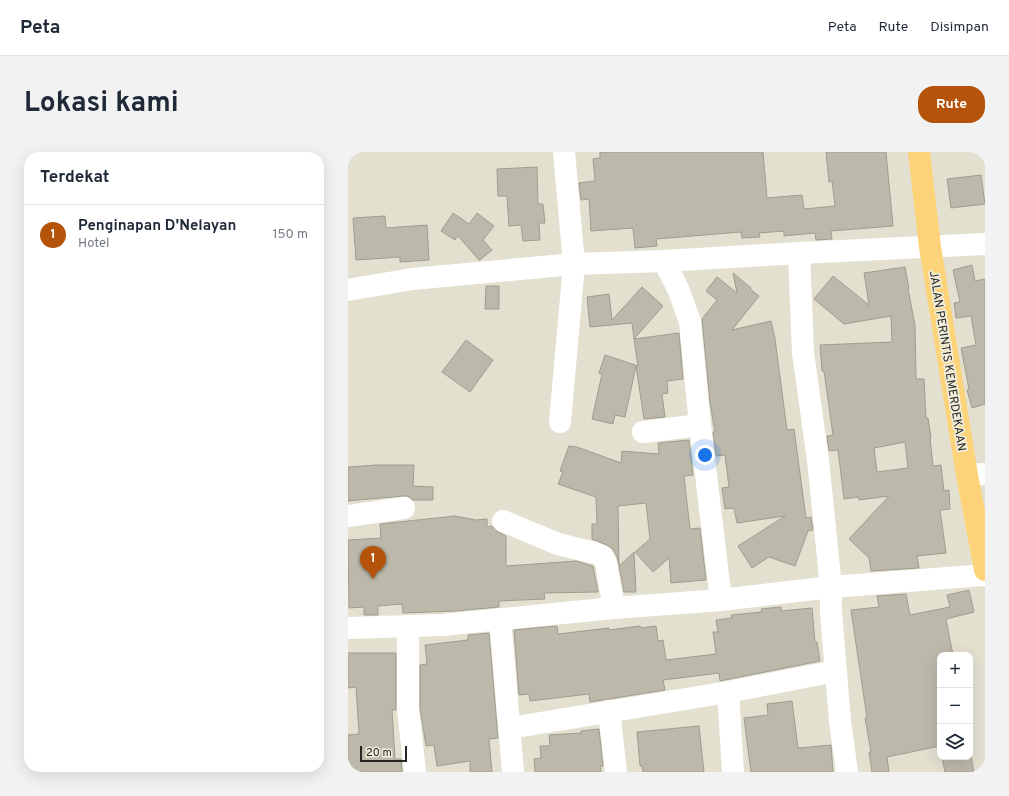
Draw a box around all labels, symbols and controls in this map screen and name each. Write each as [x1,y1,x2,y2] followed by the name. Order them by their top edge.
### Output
[20,16,60,40] text: Peta
[828,19,857,36] text: Peta
[879,19,908,36] text: Rute
[930,19,989,36] text: Disimpan
[24,86,179,122] text: Lokasi kami
[918,86,985,123] button: Rute
[40,167,109,189] text: Terdekat
[78,217,236,236] text: Penginapan D'Nelayan
[50,227,56,243] text: 1
[273,227,308,243] text: 150 m
[78,236,109,252] text: Hotel
[925,270,969,452] street label: JALAN PERINTIS KEMERDEKAAN
[695,445,715,465] your location
[360,546,386,579] pin: 1
[937,652,973,760] map controls
[937,652,973,688] button: +
[937,688,973,724] button: −
[937,724,973,760] button: layers
[360,744,407,763] scale bar
[366,746,392,760] text: 20 m

